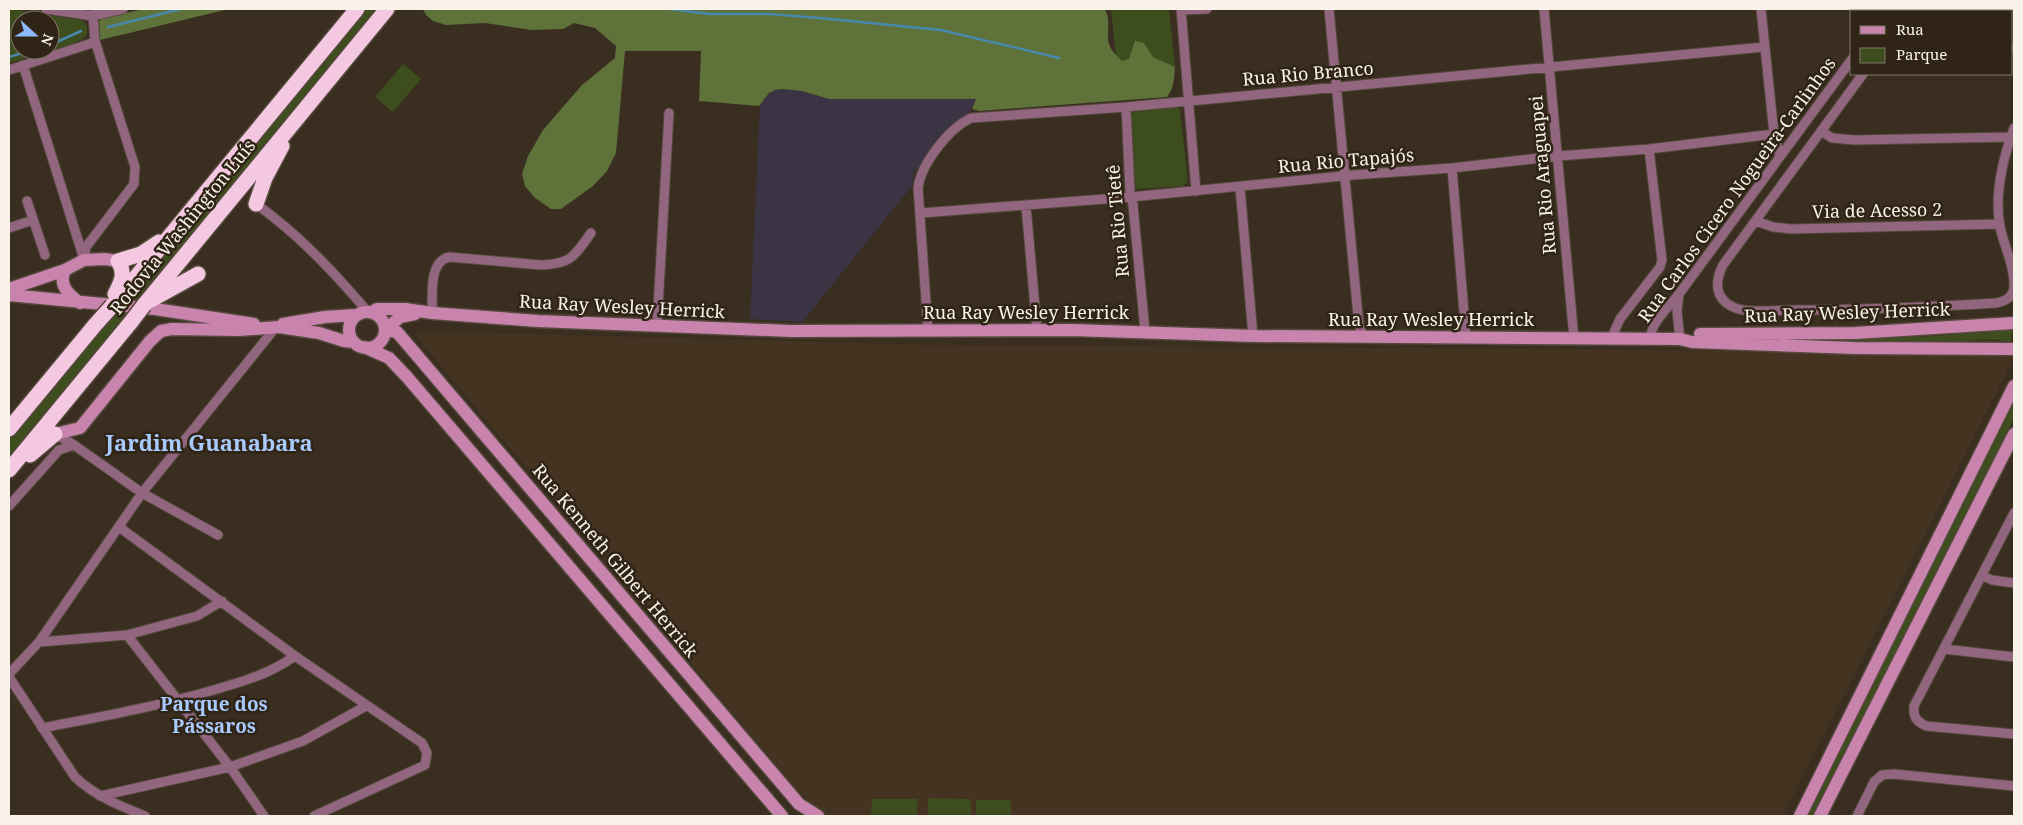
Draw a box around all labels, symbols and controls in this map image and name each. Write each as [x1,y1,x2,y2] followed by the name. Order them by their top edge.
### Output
[10,10,60,60] north arrow
[1850,10,2013,75] legend
[1896,19,1924,39] text: Rua
[37,31,58,48] text: N
[1896,44,1947,64] text: Parque
[1632,52,1841,327] street label: Rua Carlos Cicero Nogueira-Carlinhos
[1241,55,1374,91] street label: Rua Rio Branco
[1523,94,1561,255] street label: Rua Rio Araguapei
[104,134,260,319] street label: Rodovia Washington Luís
[1277,142,1415,178] street label: Rua Rio Tapajós
[1100,164,1134,278] street label: Rua Rio Tietê
[1812,197,1942,223] street label: Via de Acesso 2
[519,289,726,323] street label: Rua Ray Wesley Herrick
[1744,296,1951,328] street label: Rua Ray Wesley Herrick
[923,300,1129,324] street label: Rua Ray Wesley Herrick
[1328,307,1534,331] street label: Rua Ray Wesley Herrick
[104,427,313,457] district label: Jardim Guanabara
[528,459,704,662] street label: Rua Kenneth Gilbert Herrick
[160,691,268,739] district label: Parque dos Pássaros

